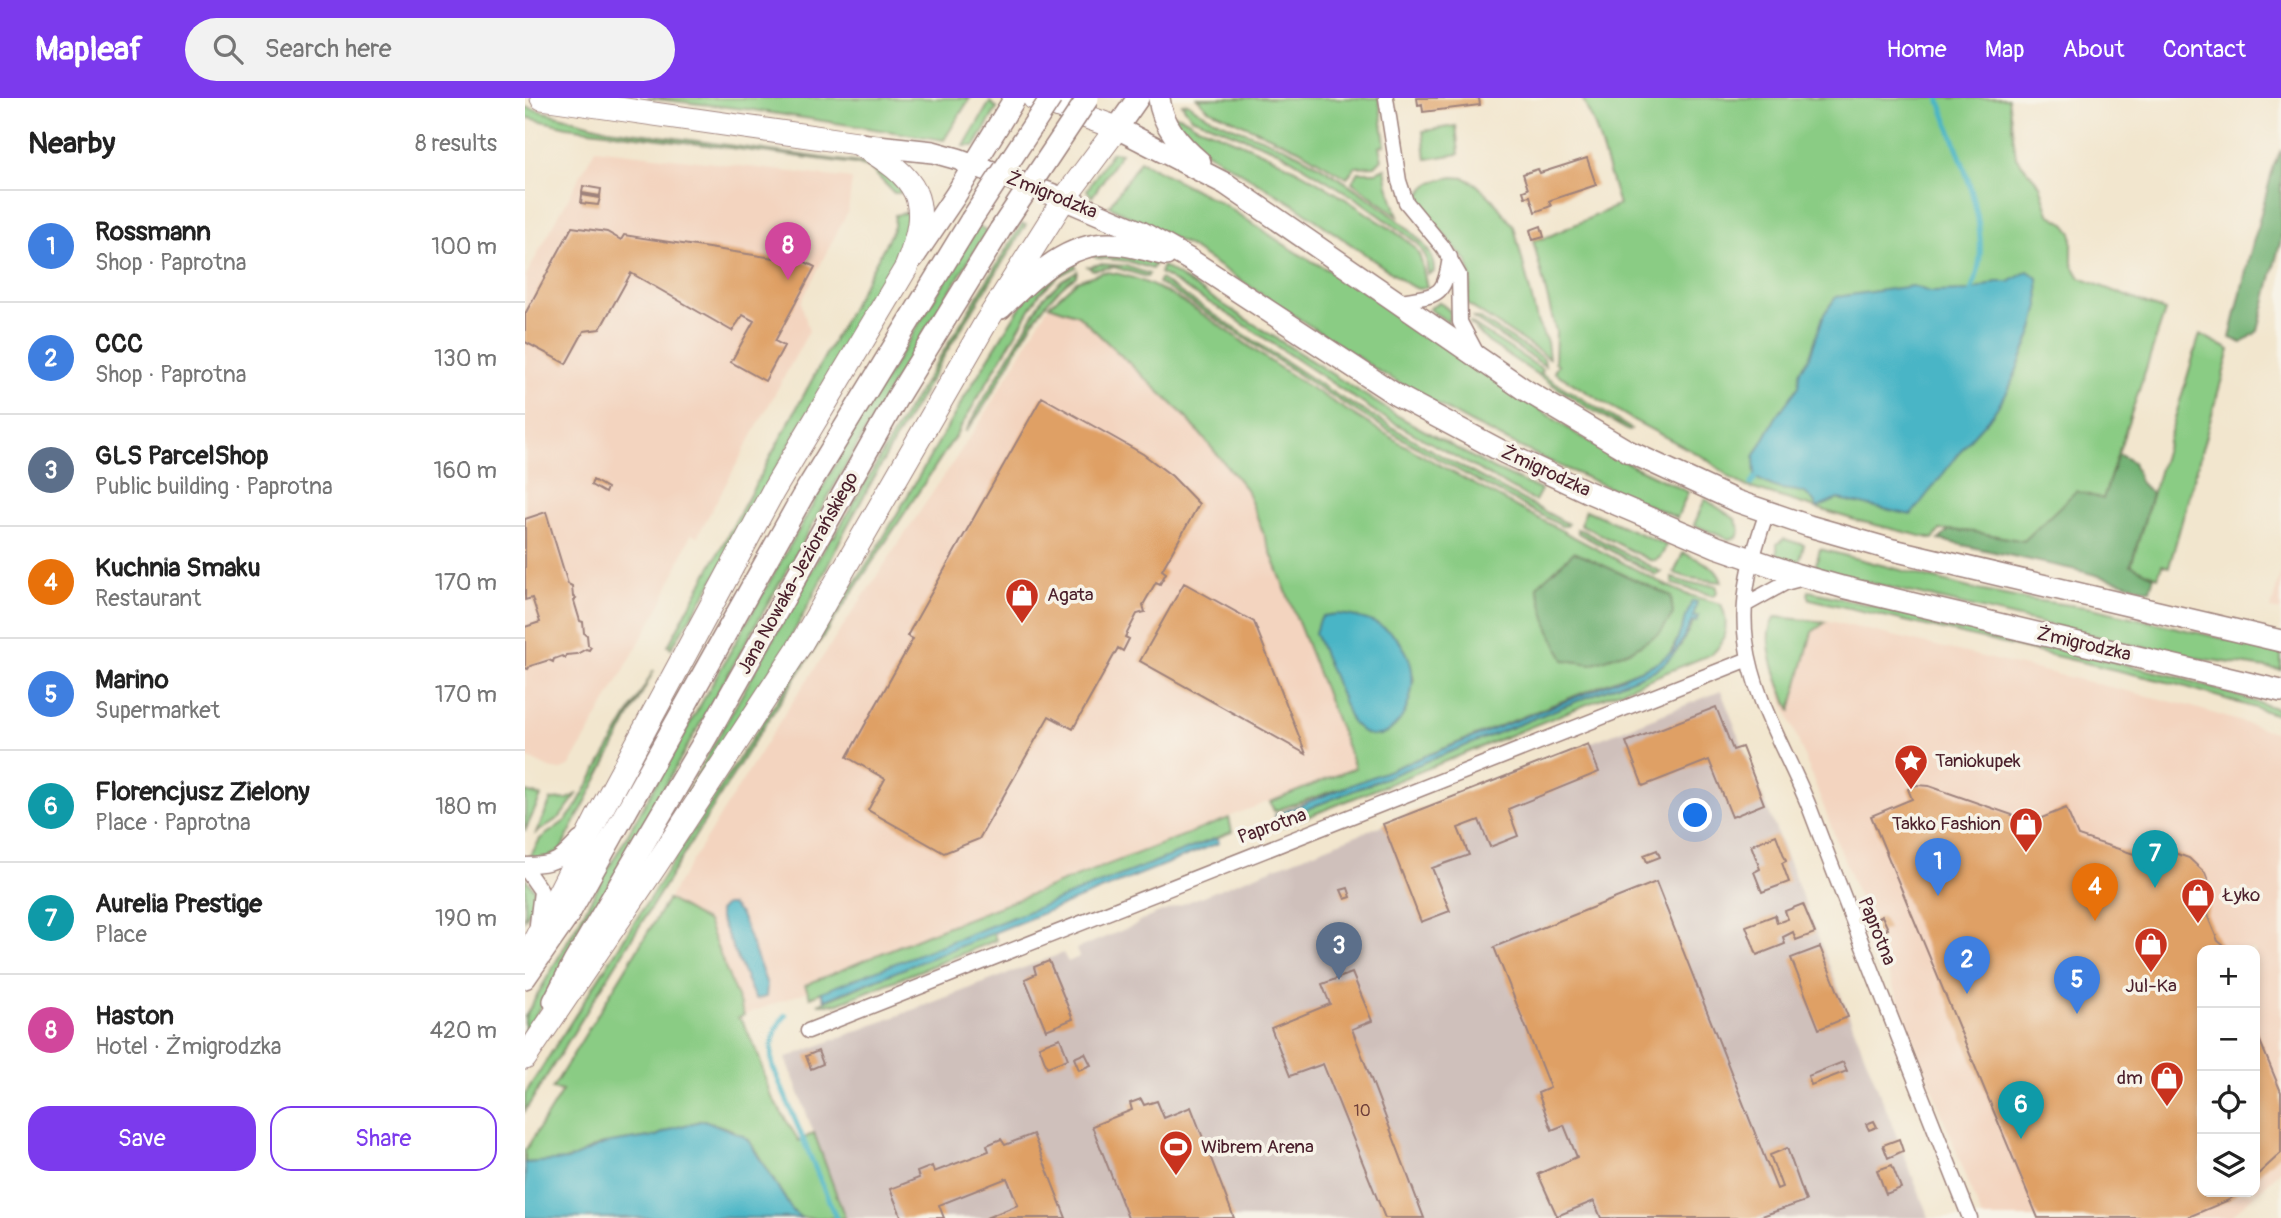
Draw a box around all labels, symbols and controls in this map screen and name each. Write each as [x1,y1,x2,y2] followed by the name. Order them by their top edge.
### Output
[185,18,675,81] search box
[35,29,143,70] text: Mapleaf
[209,30,247,68] icon: search
[265,33,392,65] text: Search here
[1886,35,1947,64] text: Home
[1985,35,2025,64] text: Map
[2063,35,2125,64] text: About
[2163,35,2246,64] text: Contact
[28,125,115,162] text: Nearby
[415,129,497,158] text: 8 results
[1003,166,1101,224] street label: Żmigrodzka
[95,216,211,248] text: Rossmann
[765,222,811,280] pin: 8
[47,232,56,261] text: 1
[431,232,497,261] text: 100 m
[95,248,246,277] text: Shop · Paprotna
[95,328,143,360] text: CCC
[45,344,57,373] text: 2
[434,344,497,373] text: 130 m
[95,360,246,389] text: Shop · Paprotna
[95,440,268,472] text: GLS ParcelShop
[1497,440,1595,502] street label: Żmigrodzka
[45,456,57,485] text: 3
[433,456,497,485] text: 160 m
[732,468,864,678] street label: Jana Nowaka-Jeziorańskiego
[95,472,333,501] text: Public building · Paprotna
[95,552,261,584] text: Kuchnia Smaku
[44,568,58,597] text: 4
[435,568,497,597] text: 170 m
[1003,576,1041,625] shop icon: Agata
[1047,583,1094,607] place label: Agata
[95,584,201,613] text: Restaurant
[2035,622,2134,667] street label: Żmigrodzka
[95,664,169,696] text: Marino
[45,680,57,709] text: 5
[435,680,497,709] text: 170 m
[95,696,220,725] text: Supermarket
[1892,742,1930,791] place icon: Taniokupek
[1935,749,2021,773] place label: Taniokupek
[95,776,310,808] text: Florencjusz Zielony
[44,792,58,821] text: 6
[435,792,497,821] text: 180 m
[1678,798,1712,832] your location
[1234,802,1310,849] street label: Paprotna
[2007,805,2045,854] shop icon: Takko Fashion
[95,808,251,837] text: Place · Paprotna
[1892,812,2001,836] place label: Takko Fashion
[2132,830,2178,888] pin: 7
[1915,838,1961,896] pin: 1
[2072,863,2118,921] pin: 4
[2179,876,2217,925] shop icon: Łyko
[2222,883,2260,907] place label: Łyko
[95,888,262,920] text: Aurelia Prestige
[1853,893,1902,969] street label: Paprotna
[45,904,57,933] text: 7
[435,904,497,933] text: 190 m
[95,920,147,949] text: Place
[1316,922,1362,980] pin: 3
[2132,925,2170,974] shop icon: Jul-Ka
[1944,936,1990,994] pin: 2
[2197,945,2260,1197] map controls
[2197,945,2260,1008] button: +
[2054,956,2100,1014] pin: 5
[2125,974,2177,998] place label: Jul-Ka
[95,1000,174,1032] text: Haston
[2197,1008,2260,1071] button: −
[45,1016,57,1045] text: 8
[430,1016,497,1045] text: 420 m
[95,1032,282,1061] text: Hotel · Żmigrodzka
[2148,1059,2186,1108] shop icon: dm
[2117,1066,2143,1090] place label: dm
[2197,1071,2260,1134] button: locate
[1998,1081,2044,1139] pin: 6
[1353,1101,1371,1121] house number: 10
[28,1106,256,1171] button: Save
[270,1106,497,1171] button: Share
[1157,1128,1195,1177] sports icon: Wibrem Arena
[2197,1134,2260,1197] button: layers
[1201,1135,1314,1159] place label: Wibrem Arena

